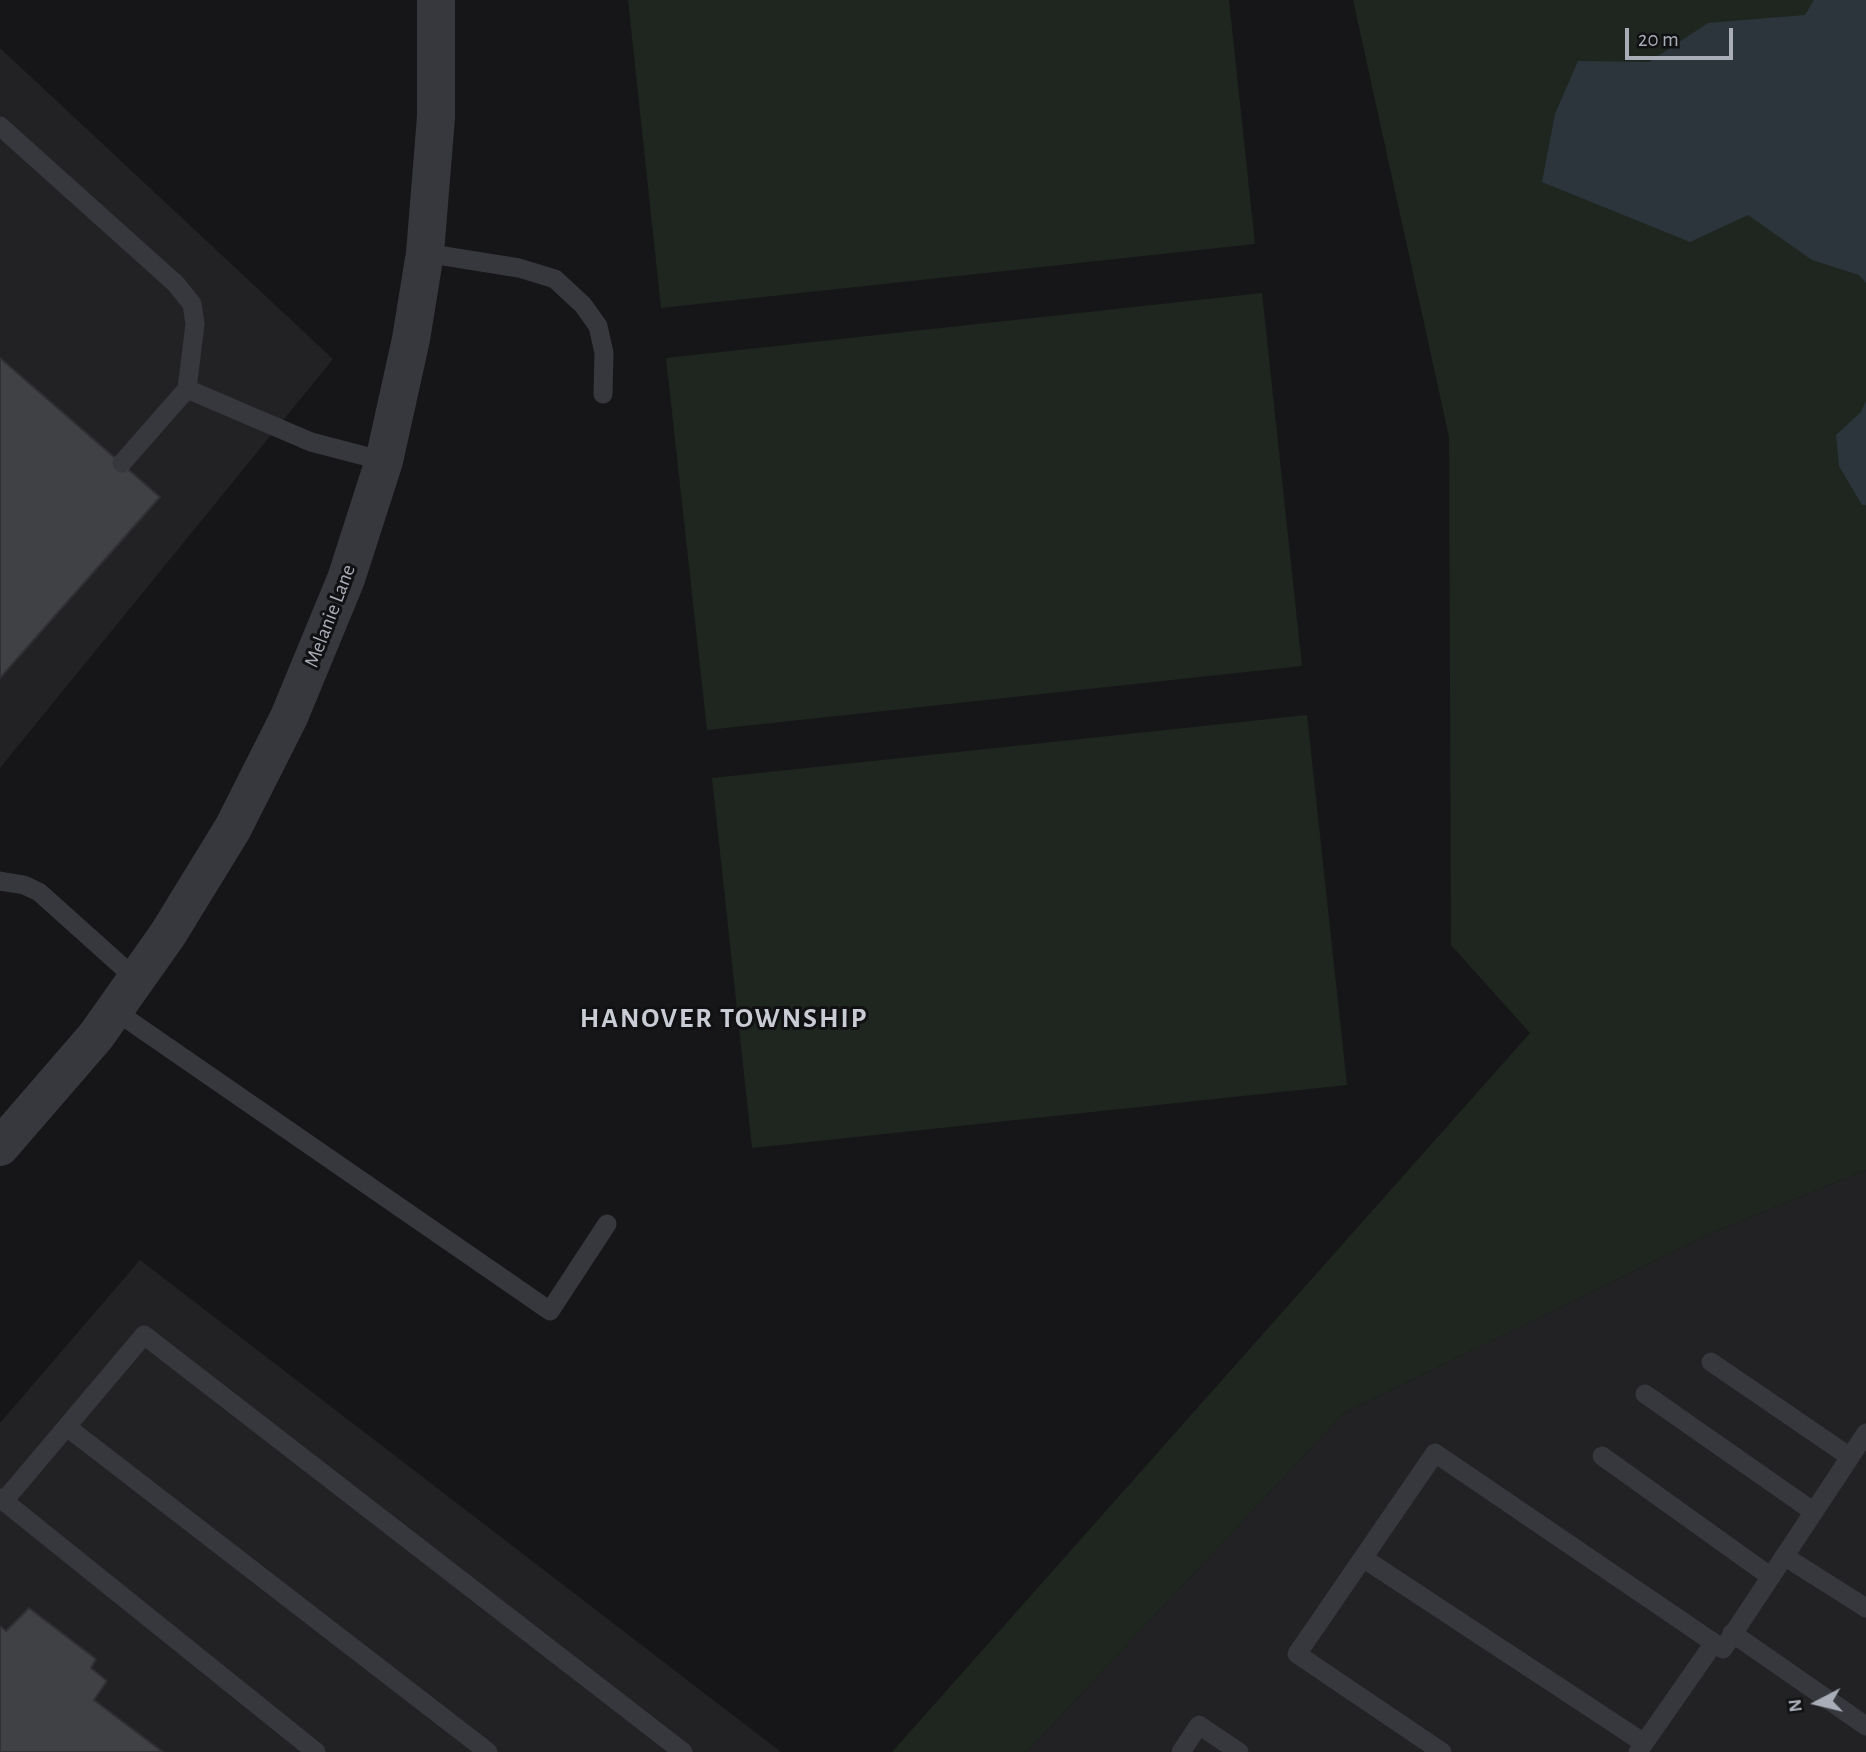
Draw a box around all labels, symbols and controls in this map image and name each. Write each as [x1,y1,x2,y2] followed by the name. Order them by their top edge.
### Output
[1628,14,1736,58] scale bar
[1638,29,1679,50] text: 20 m
[299,561,361,671] street label: Melanie Lane
[582,1002,866,1036] district label: HANOVER TOWNSHIP
[1782,1668,1852,1738] north arrow
[1785,1698,1806,1713] text: N

